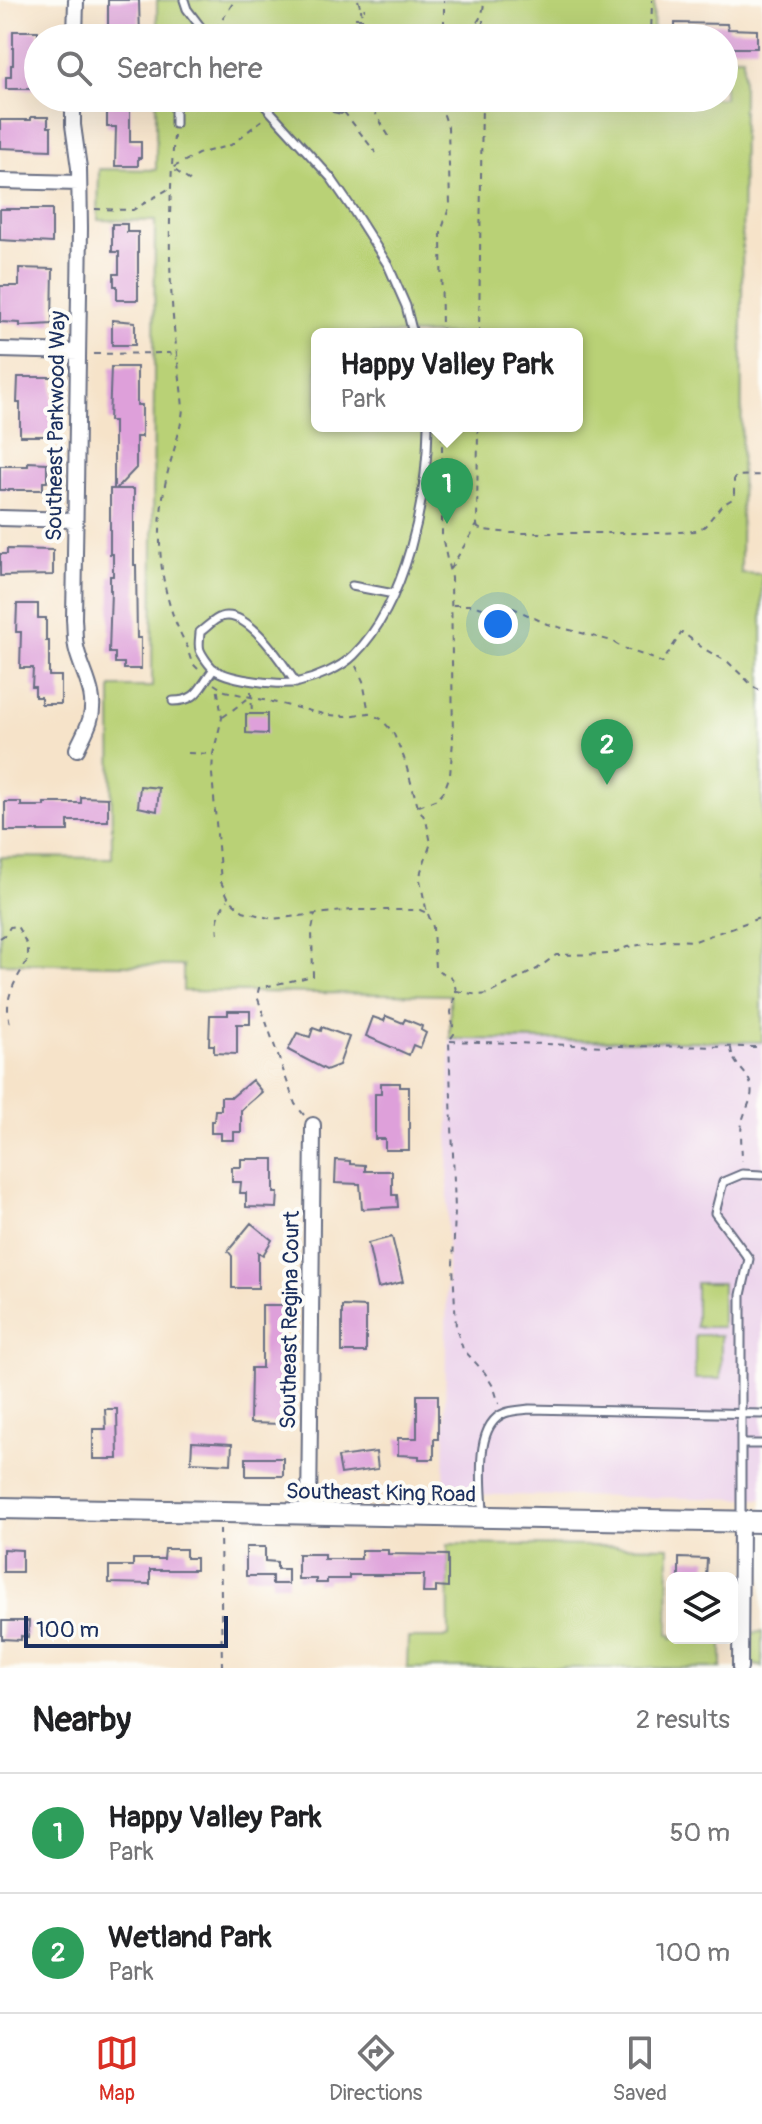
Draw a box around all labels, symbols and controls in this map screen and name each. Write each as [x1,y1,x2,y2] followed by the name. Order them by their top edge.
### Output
[24,24,738,112] search box
[52,46,96,90] icon: search
[116,50,263,87] text: Search here
[40,311,72,541] street label: Southeast Parkwood Way
[311,328,583,432] popup
[340,346,554,383] text: Happy Valley Park
[340,383,386,415] text: Park
[421,458,473,524] pin: 1
[478,604,518,644] your location
[581,719,633,785] pin: 2
[274,1210,306,1429] street label: Southeast Regina Court
[286,1477,476,1509] street label: Southeast King Road
[666,1572,738,1644] map controls
[666,1572,738,1644] button: layers
[24,1612,228,1648] scale bar
[36,1616,99,1644] text: 100 m
[32,1699,131,1742] text: Nearby
[636,1704,730,1736] text: 2 results
[108,1799,321,1836] text: Happy Valley Park
[53,1817,63,1849] text: 1
[669,1817,730,1849] text: 50 m
[108,1836,154,1868] text: Park
[108,1919,271,1956] text: Wetland Park
[51,1937,65,1969] text: 2
[656,1937,730,1969] text: 100 m
[108,1956,154,1988] text: Park
[95,2031,139,2107] tab: Map
[329,2031,422,2107] tab: Directions
[612,2031,667,2107] tab: Saved

